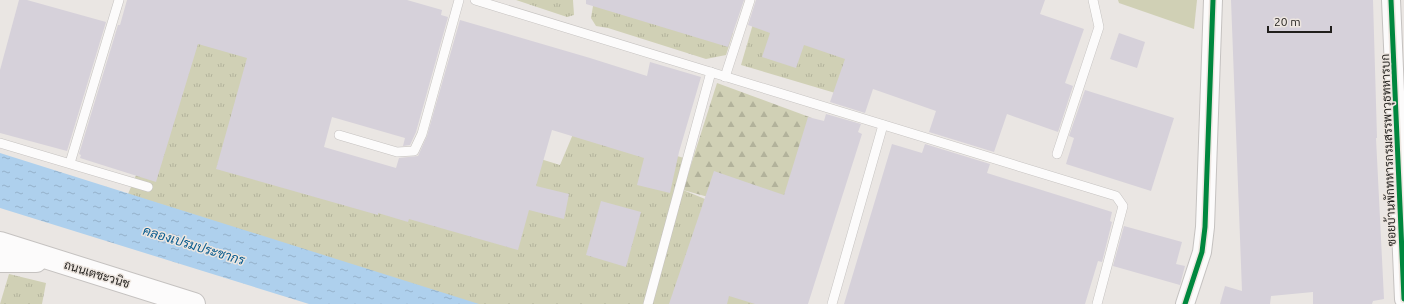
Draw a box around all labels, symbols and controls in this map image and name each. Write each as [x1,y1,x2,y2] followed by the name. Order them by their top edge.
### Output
[1268,8,1331,34] scale bar
[1274,15,1301,28] text: 20 m
[1378,53,1401,247] street label: ซอยบ้านพักทหารกรมสรรพาวุธทหารบก
[142,223,247,267] water label: คลองเปรมประชากร
[63,258,131,290] street label: ถนนเตชะวนิช

